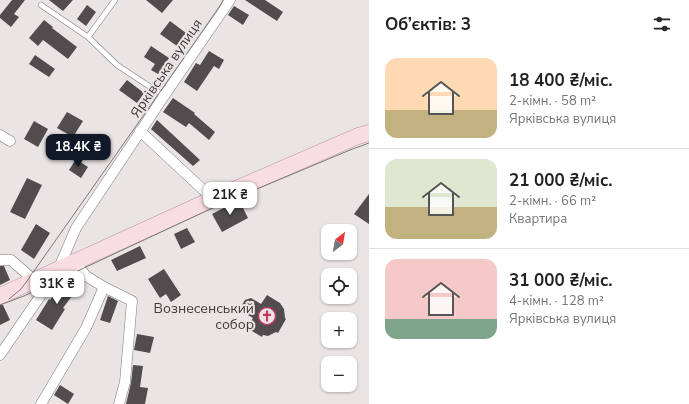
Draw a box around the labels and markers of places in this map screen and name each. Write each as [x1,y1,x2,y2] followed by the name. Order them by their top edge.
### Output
[41,134,115,168] pin: 18.4K ₴
[202,182,258,216] pin: 21K ₴
[29,271,85,305] pin: 31K ₴
[154,299,254,334] place label: Вознесенський собор
[257,306,277,326] church icon: Вознесенський собор

